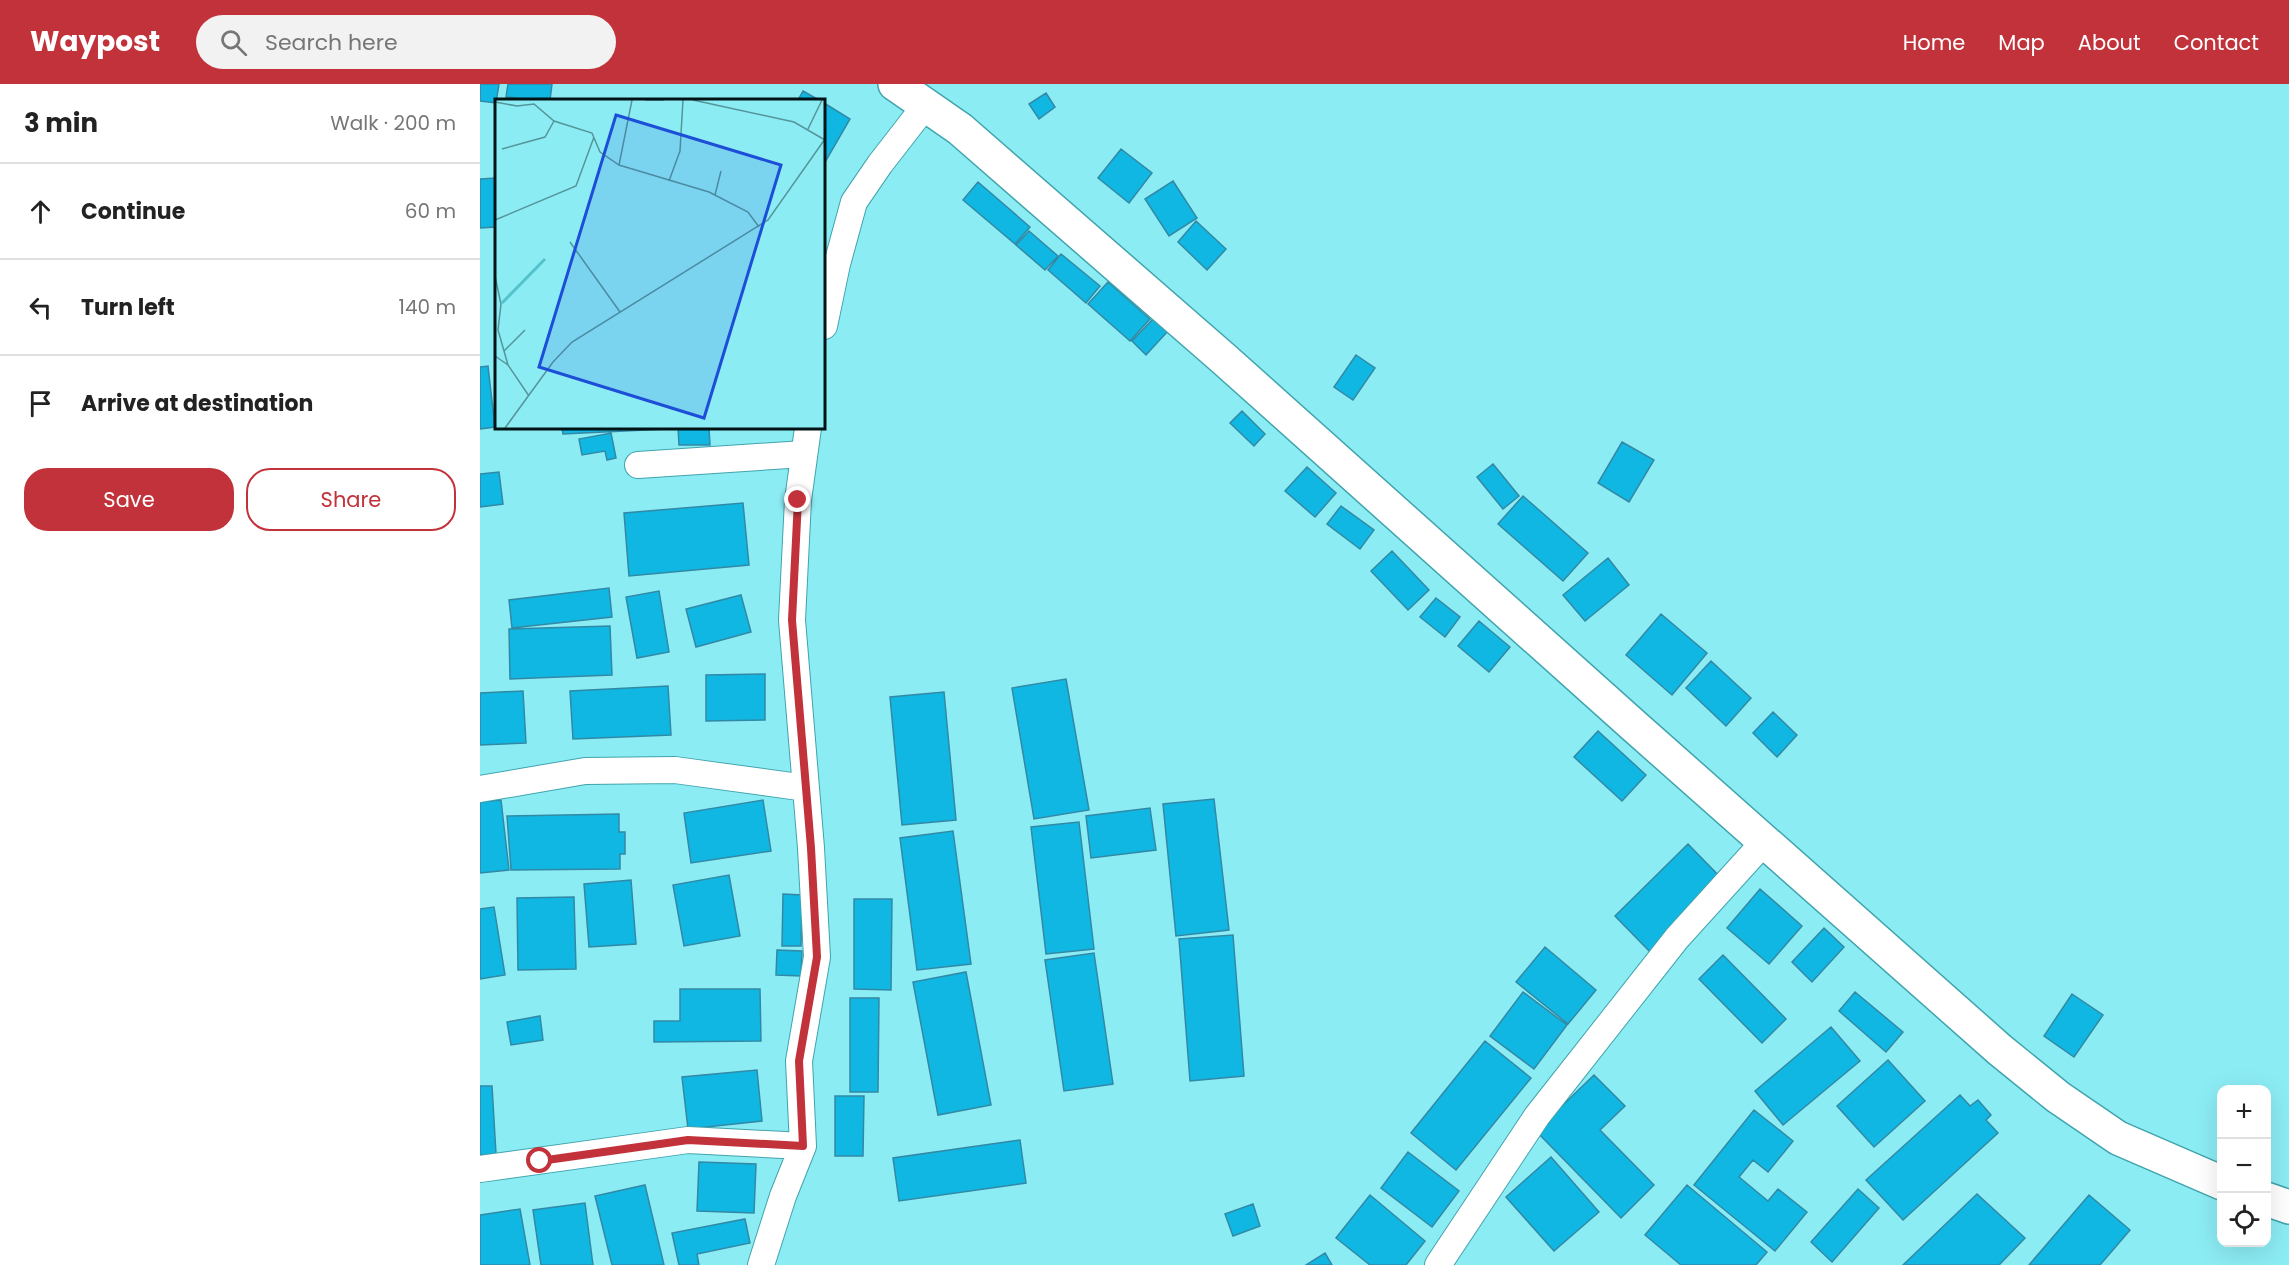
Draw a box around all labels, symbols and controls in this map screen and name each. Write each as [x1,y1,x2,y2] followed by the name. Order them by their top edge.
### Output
[196,15,616,69] search box
[30,22,160,61] text: Waypost
[217,26,250,59] icon: search
[265,27,398,58] text: Search here
[1903,28,1965,57] text: Home
[1998,28,2045,57] text: Map
[2078,28,2141,57] text: About
[2174,28,2259,57] text: Contact
[495,99,825,429] inset map
[24,105,98,141] text: 3 min
[330,109,456,137] text: Walk · 200 m
[24,195,57,228] icon: ahead
[81,196,185,227] text: Continue
[405,197,456,225] text: 60 m
[24,291,57,324] icon: left
[81,292,175,323] text: Turn left
[399,293,456,321] text: 140 m
[24,387,57,420] icon: arrive
[81,388,313,419] text: Arrive at destination
[24,468,234,531] button: Save
[246,468,456,531] button: Share
[784,486,810,512] route end
[2217,1085,2271,1247] map controls
[2217,1085,2271,1139] button: +
[2217,1139,2271,1193] button: −
[526,1147,552,1173] route start
[2217,1193,2271,1247] button: locate

